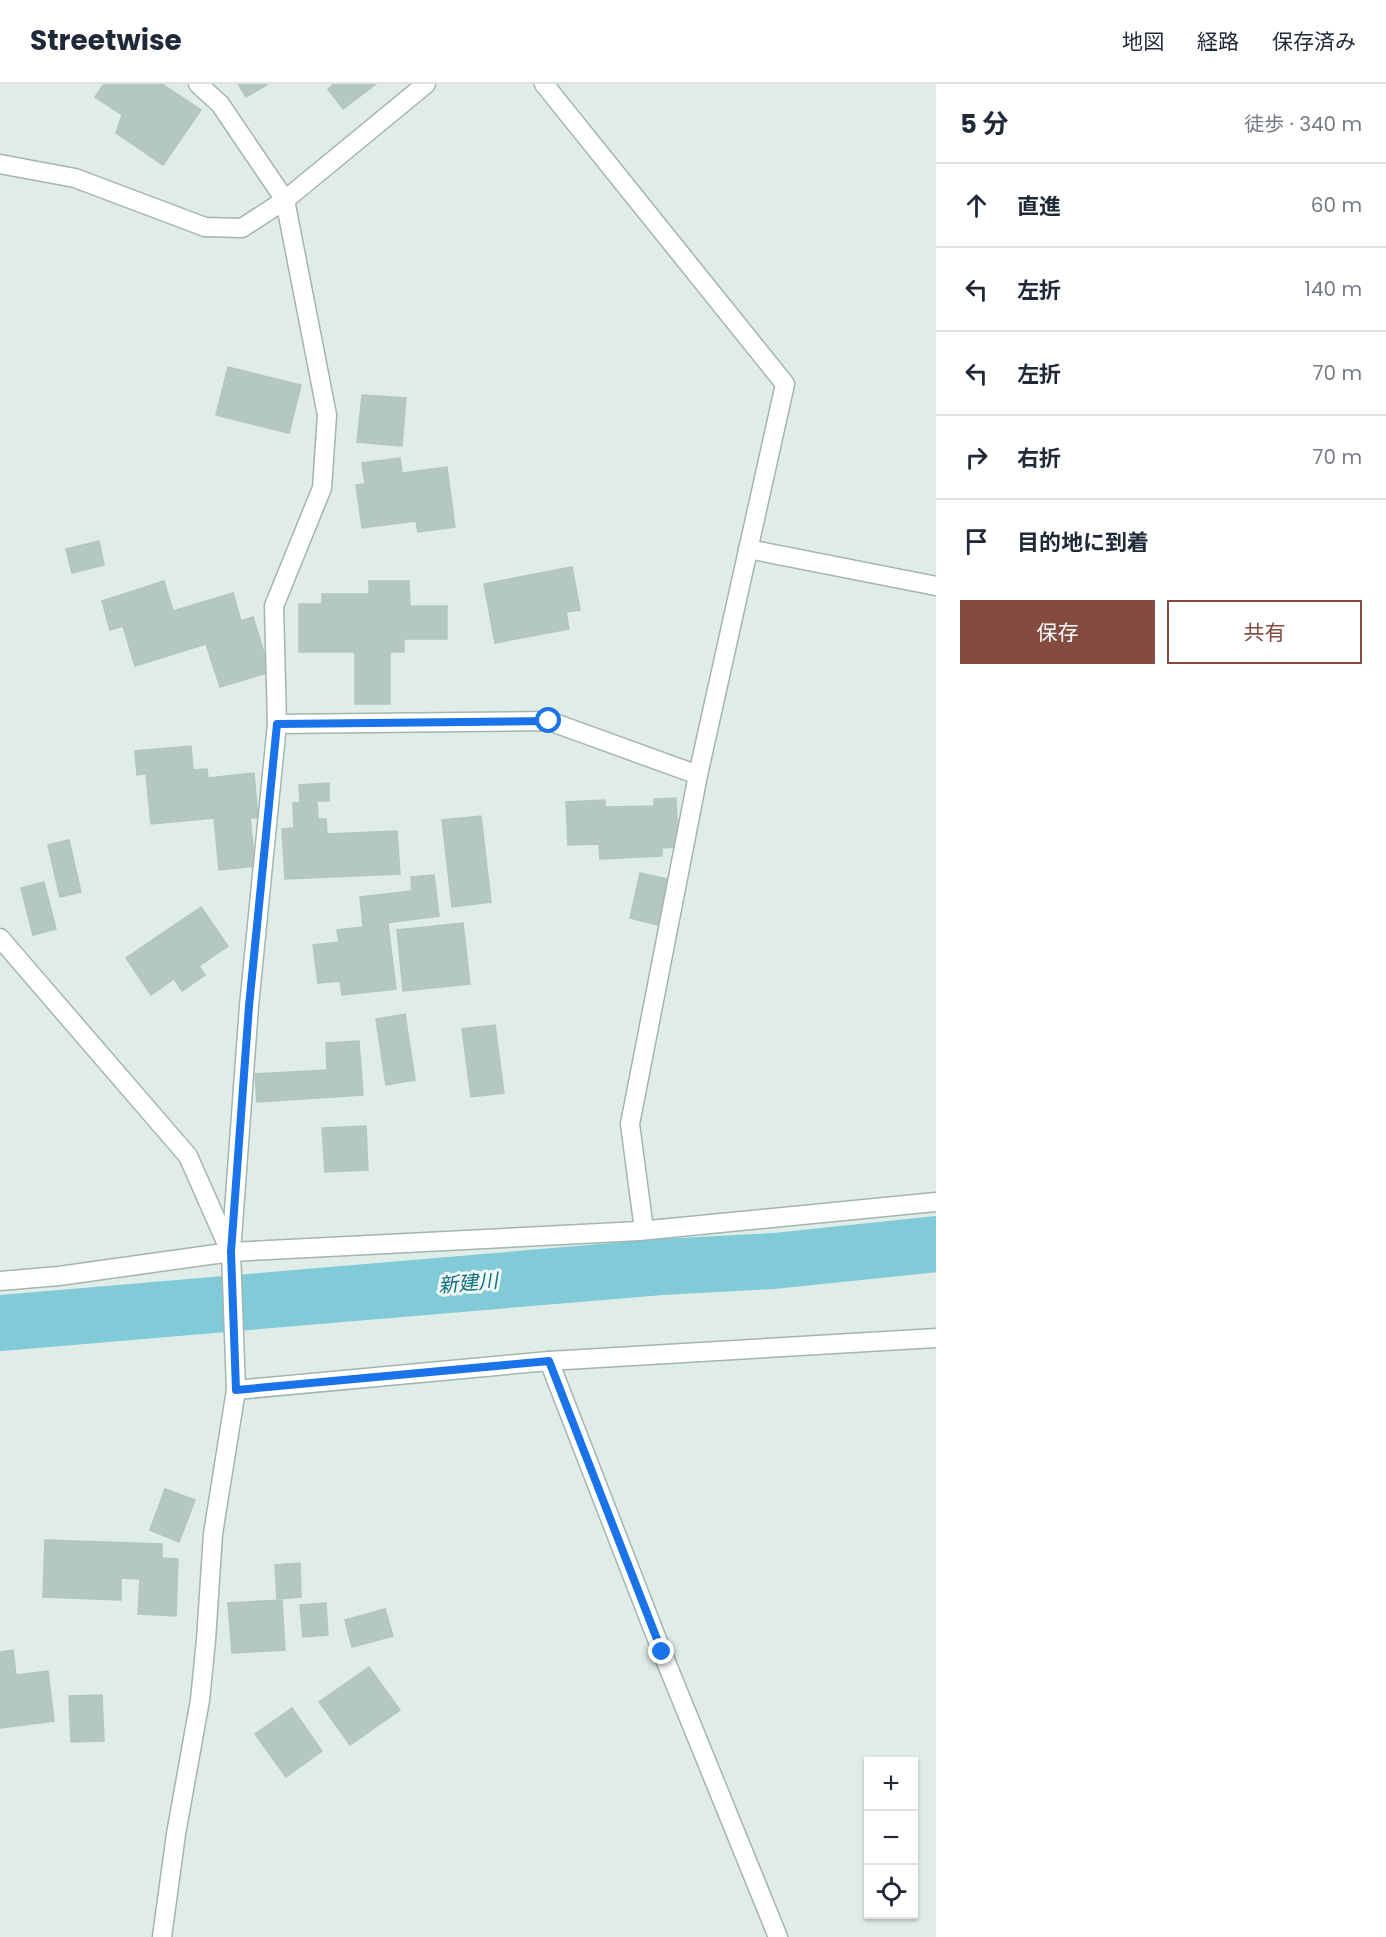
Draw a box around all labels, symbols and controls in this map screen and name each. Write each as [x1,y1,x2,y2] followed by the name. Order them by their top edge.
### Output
[30,21,182,60] text: Streetwise
[1122,27,1164,56] text: 地図
[1197,27,1239,56] text: 経路
[1272,27,1356,56] text: 保存済み
[960,106,1008,142] text: 5 分
[1244,110,1362,138] text: 徒歩 · 340 m
[960,189,993,222] icon: ahead
[1017,191,1061,222] text: 直進
[1311,191,1362,219] text: 60 m
[960,273,993,306] icon: left
[1017,275,1061,306] text: 左折
[1305,275,1362,303] text: 140 m
[960,357,993,390] icon: left
[1017,359,1061,390] text: 左折
[1313,359,1362,387] text: 70 m
[960,441,993,474] icon: right
[1017,443,1061,474] text: 右折
[1313,443,1362,471] text: 70 m
[960,525,993,558] icon: arrive
[1017,527,1149,558] text: 目的地に到着
[960,600,1155,664] button: 保存
[1167,600,1362,664] button: 共有
[535,707,561,733] route start
[437,1266,501,1300] water label: 新建川
[648,1638,674,1664] route end
[864,1757,918,1919] map controls
[864,1757,918,1811] button: +
[864,1811,918,1865] button: −
[864,1865,918,1919] button: locate

